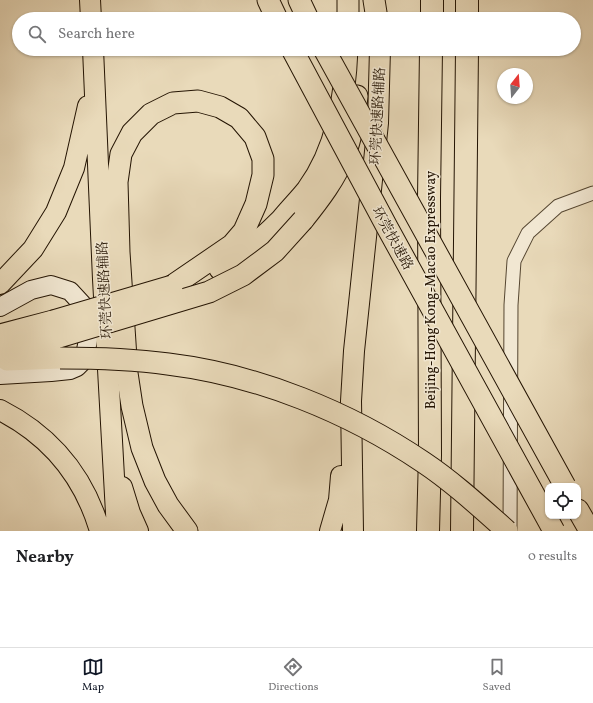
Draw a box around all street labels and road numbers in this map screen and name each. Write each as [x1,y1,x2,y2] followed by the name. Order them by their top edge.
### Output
[366,67,391,166] street label: 环莞快速路辅路
[422,170,441,409] street label: Beijing-Hong Kong-Macao Expressway
[366,204,417,274] street label: 环莞快速路
[93,240,118,339] street label: 环莞快速路辅路

